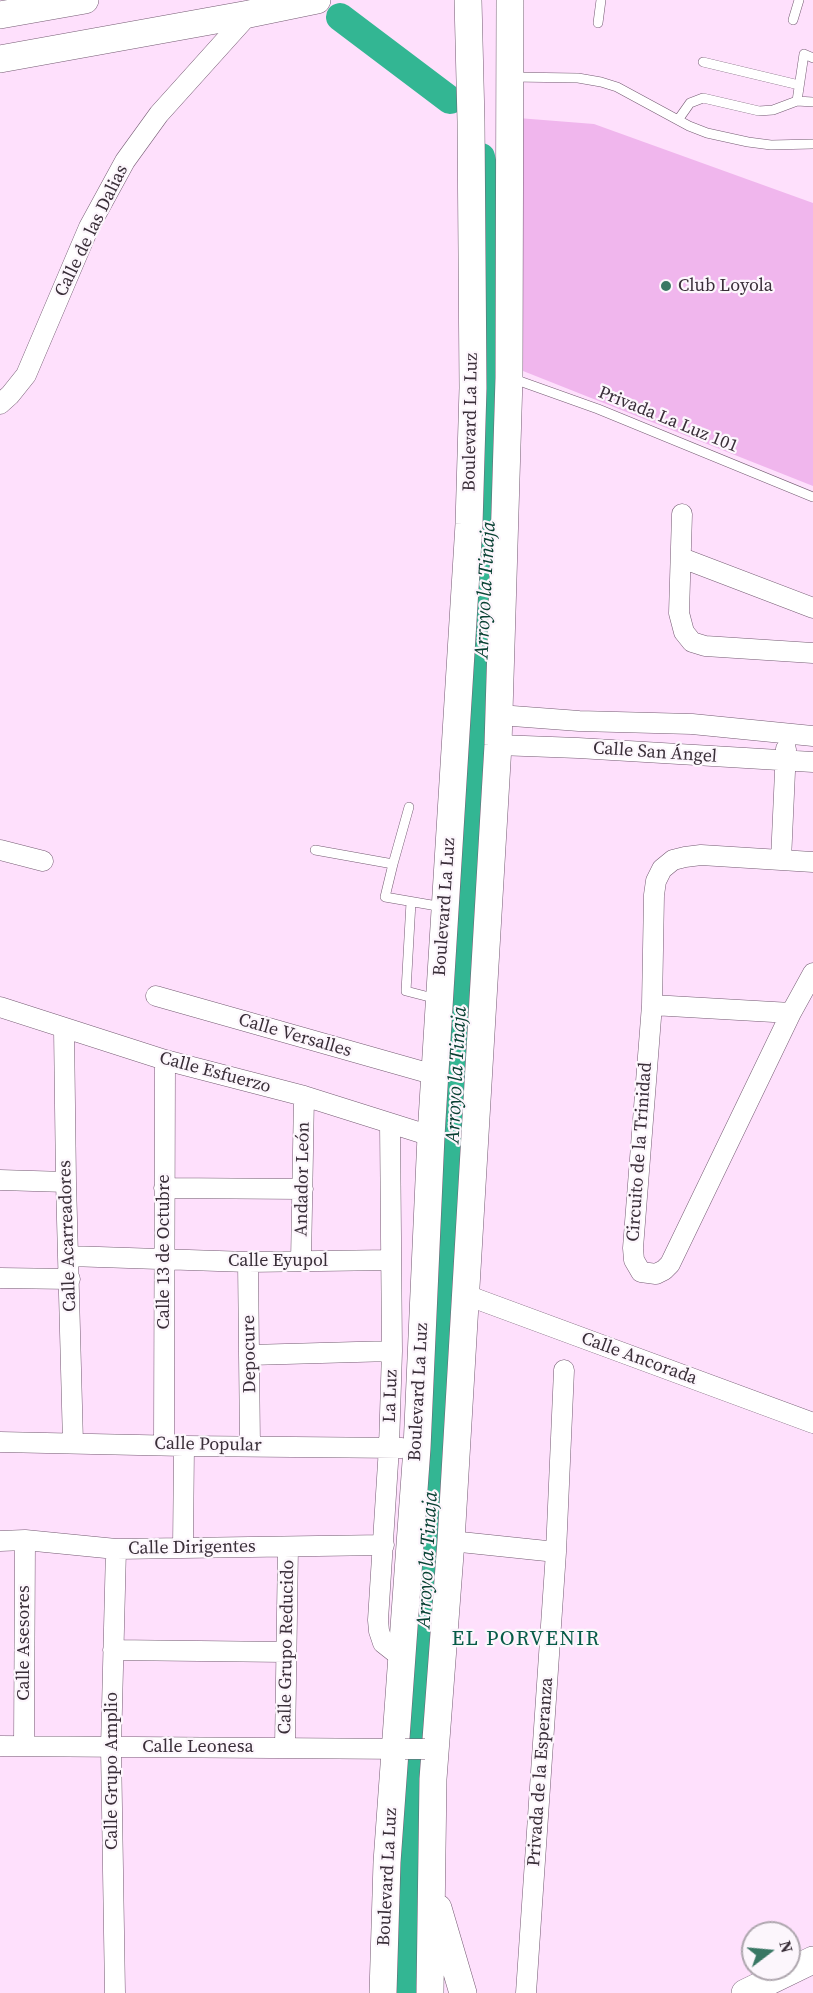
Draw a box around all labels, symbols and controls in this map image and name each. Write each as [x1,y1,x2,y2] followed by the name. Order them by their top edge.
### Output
[51,161,133,301] street label: Calle de las Dalias
[678,275,773,297] place label: Club Loyola
[659,279,673,293] marker: Club Loyola
[459,352,483,492] street label: Boulevard La Luz
[595,382,741,458] street label: Privada La Luz 101
[470,521,502,659] water label: Arroyo la Tinaja
[592,738,718,768] street label: Calle San Ángel
[429,837,461,977] street label: Boulevard La Luz
[441,1006,473,1144] water label: Arroyo la Tinaja
[236,1010,354,1062] street label: Calle Versalles
[157,1048,273,1098] street label: Calle Esfuerzo
[623,1062,657,1242] street label: Circuito de la Trinidad
[291,1121,315,1237] street label: Andador León
[55,1160,81,1312] street label: Calle Acarreadores
[153,1174,175,1330] street label: Calle 13 de Octubre
[228,1250,328,1272] street label: Calle Eyupol
[239,1315,261,1393] street label: Depocure
[405,1322,433,1462] street label: Boulevard La Luz
[578,1328,700,1390] street label: Calle Ancorada
[379,1369,403,1423] street label: La Luz
[154,1433,262,1457] street label: Calle Popular
[412,1491,444,1629] water label: Arroyo la Tinaja
[128,1536,256,1560] street label: Calle Dirigentes
[275,1559,299,1735] street label: Calle Grupo Reducido
[13,1585,35,1701] street label: Calle Asesores
[451,1627,601,1653] district label: EL PORVENIR
[524,1677,558,1867] street label: Privada de la Esperanza
[101,1692,123,1850] street label: Calle Grupo Amplio
[142,1736,254,1758] street label: Calle Leonesa
[374,1807,402,1947] street label: Boulevard La Luz
[741,1921,801,1981] north arrow
[774,1938,799,1955] text: N

